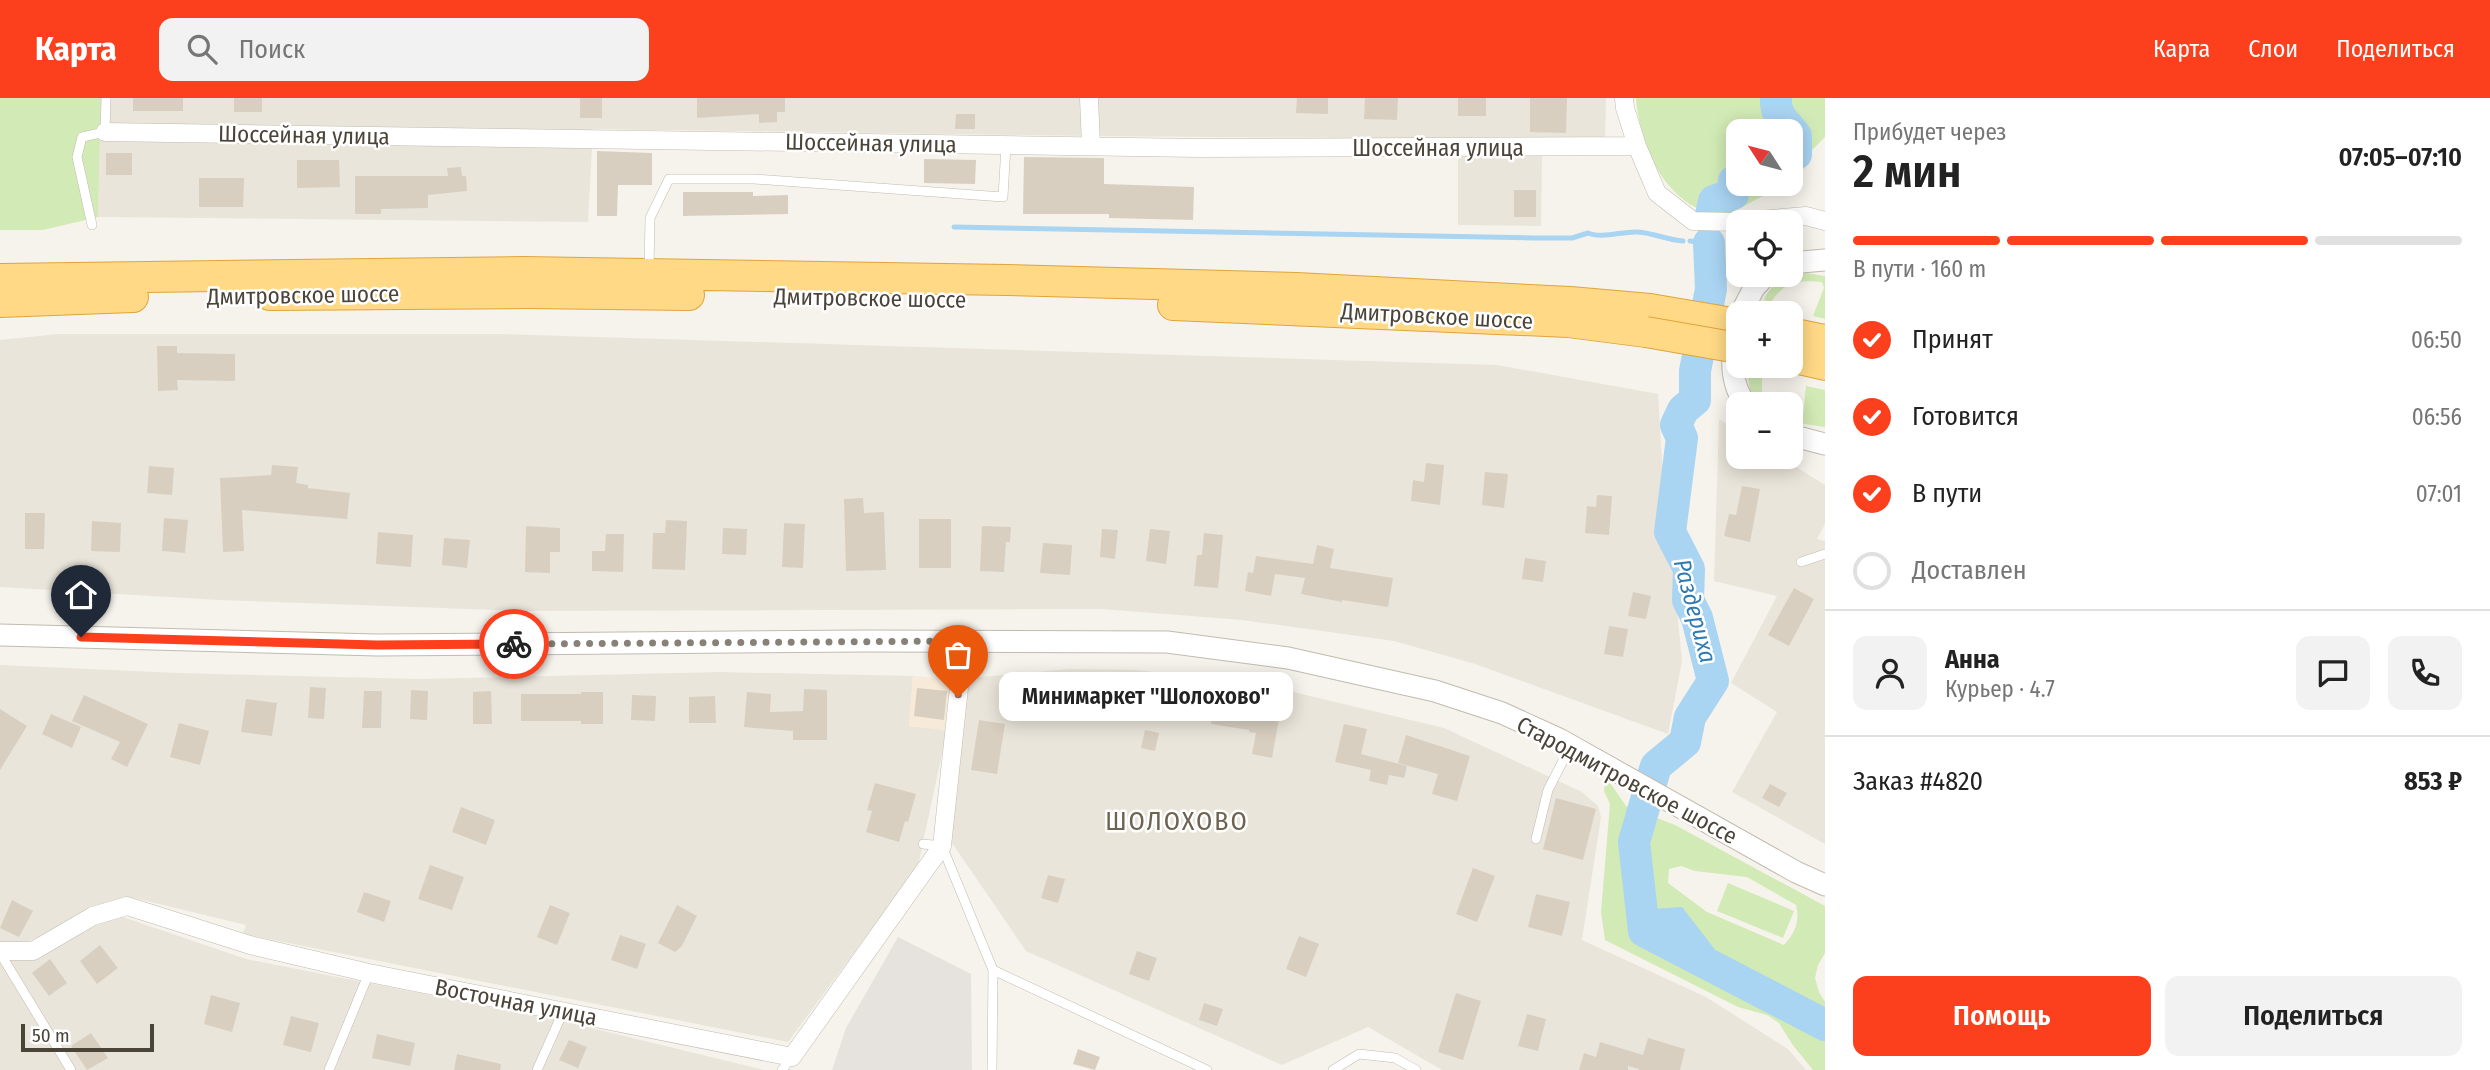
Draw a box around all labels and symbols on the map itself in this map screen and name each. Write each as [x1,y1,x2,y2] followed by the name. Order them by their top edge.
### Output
[1726,119,1802,196] north arrow
[218,120,390,150] street label: Шоссейная улица
[785,128,957,158] street label: Шоссейная улица
[1352,134,1524,162] street label: Шоссейная улица
[206,279,399,311] street label: Дмитровское шоссе
[773,282,966,314] street label: Дмитровское шоссе
[1339,297,1534,335] street label: Дмитровское шоссе
[1668,556,1722,666] water label: Раздериха
[51,565,111,637] pin
[479,609,549,679] courier
[928,625,988,697] pin
[1000,672,1294,722] callout: Минимаркет "Шолохово"
[1512,710,1742,850] street label: Стародмитровское шоссе
[1105,806,1249,837] district label: ШОЛОХОВО
[432,973,600,1031] street label: Восточная улица
[21,1021,154,1053] scale bar

